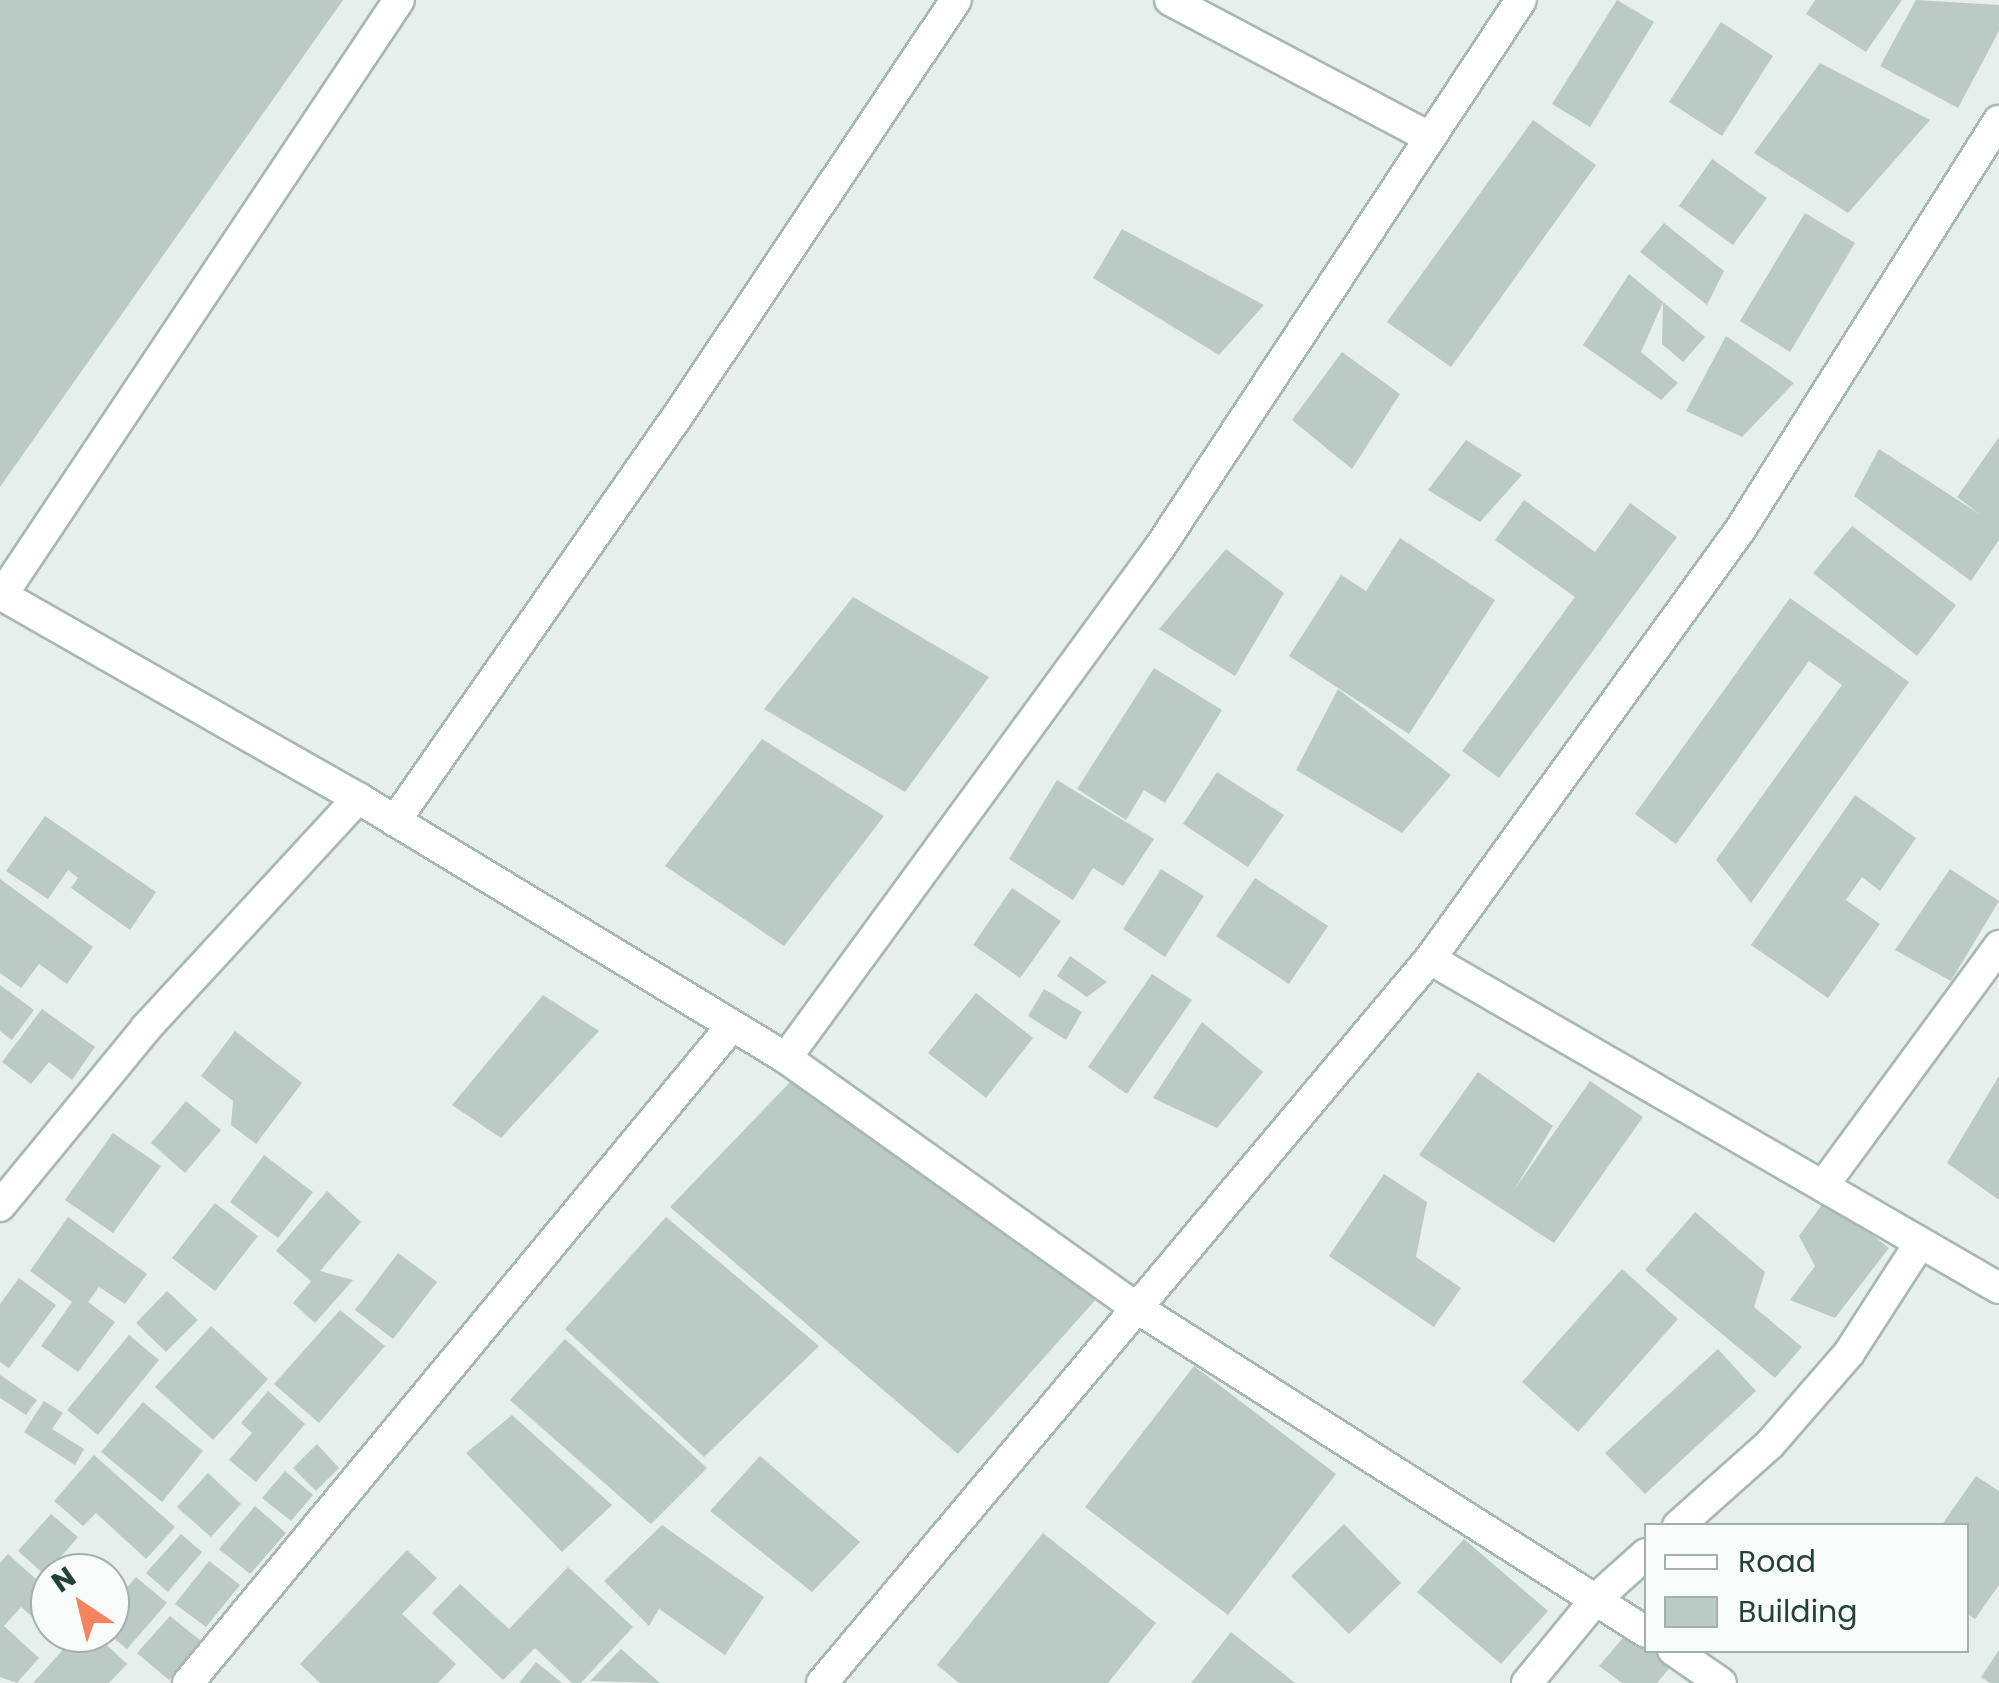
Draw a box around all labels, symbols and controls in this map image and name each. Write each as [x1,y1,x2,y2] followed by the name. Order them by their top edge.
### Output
[1644,1523,1969,1653] legend
[1738,1540,1816,1583] text: Road
[30,1553,130,1653] north arrow
[44,1558,83,1602] text: N
[1738,1590,1858,1633] text: Building

